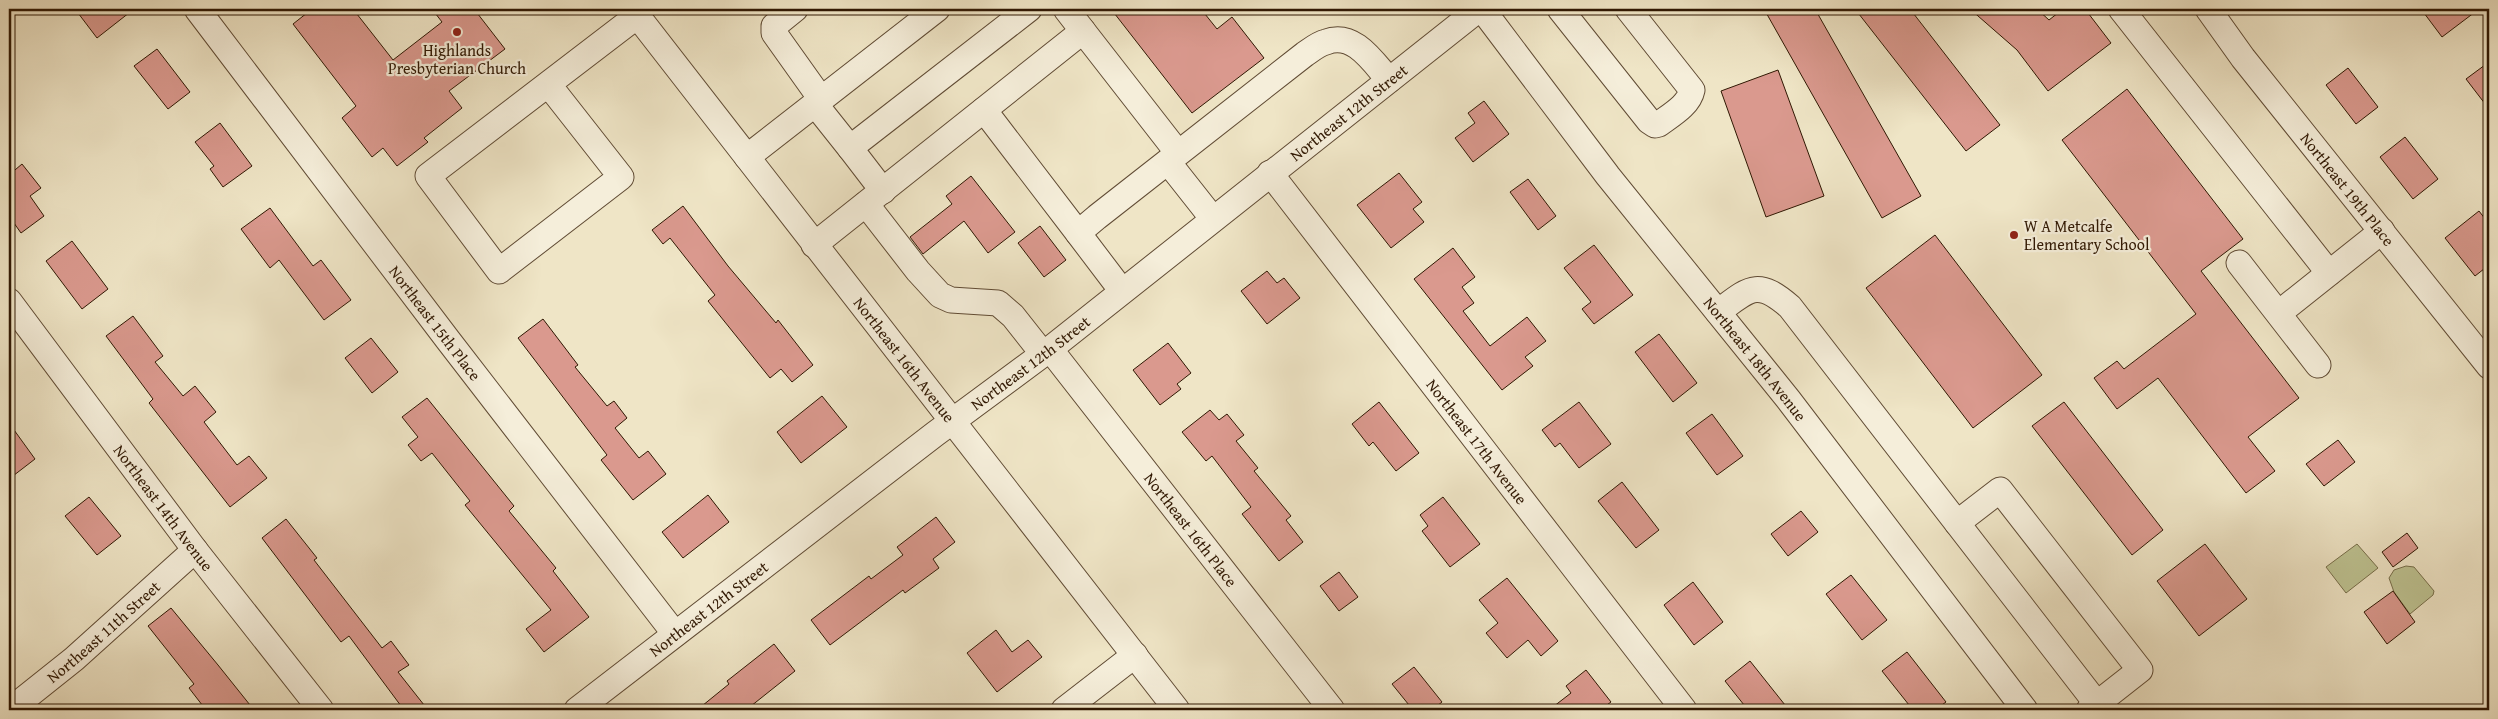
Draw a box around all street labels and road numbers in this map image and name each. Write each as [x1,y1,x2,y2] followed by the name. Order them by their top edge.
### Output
[1284,58,1413,167] street label: Northeast 12th Street
[2295,127,2401,251] street label: Northeast 19th Place
[383,260,487,386] street label: Northeast 15th Place
[848,292,961,427] street label: Northeast 16th Avenue
[1698,292,1813,426] street label: Northeast 18th Avenue
[965,309,1096,416] street label: Northeast 12th Street
[1421,373,1533,509] street label: Northeast 17th Avenue
[108,439,219,576] street label: Northeast 14th Avenue
[1139,467,1243,592] street label: Northeast 16th Place
[644,555,773,662] street label: Northeast 12th Street
[41,575,166,688] street label: Northeast 11th Street

